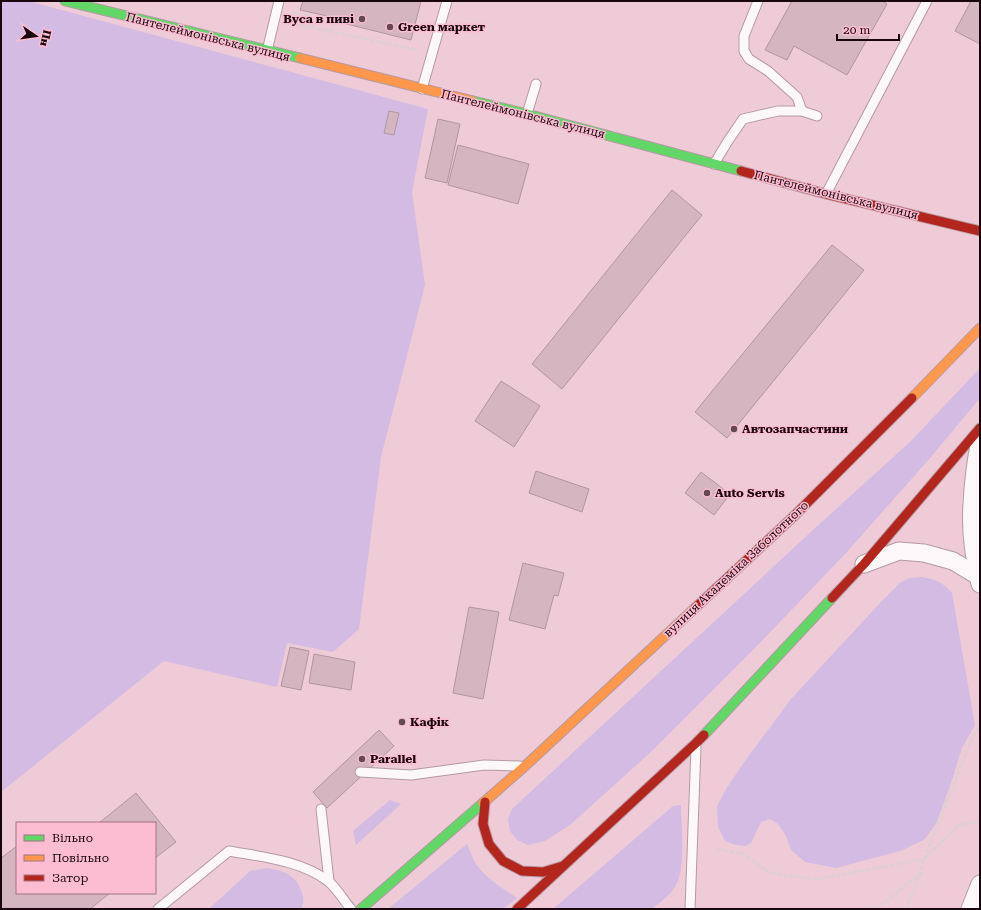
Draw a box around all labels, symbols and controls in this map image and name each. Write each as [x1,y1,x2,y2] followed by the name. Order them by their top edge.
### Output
[124,10,292,64] street label: Пантелеймонівська вулиця
[283,12,354,26] place label: Вуса в пиві
[357,14,367,24] marker: Вуса в пиві
[16,16,56,56] north arrow
[837,16,899,42] scale bar
[398,20,485,34] place label: Green маркет
[385,22,395,32] marker: Green маркет
[843,23,870,37] text: 20 m
[37,29,53,48] text: Пн
[439,87,607,141] street label: Пантелеймонівська вулиця
[752,168,920,222] street label: Пантелеймонівська вулиця
[742,422,848,436] place label: Автозапчастини
[729,424,739,434] marker: Автозапчастини
[715,486,785,500] place label: Auto Servis
[702,488,712,498] marker: Auto Servis
[661,498,811,640] street label: вулиця Академіка Заболотного
[410,715,450,729] place label: Кафік
[397,717,407,727] marker: Кафік
[370,752,416,766] place label: Parallel
[357,754,367,764] marker: Parallel
[16,822,156,894] legend
[52,831,93,845] text: Вільно
[52,851,109,865] text: Повільно
[52,871,88,885] text: Затор

